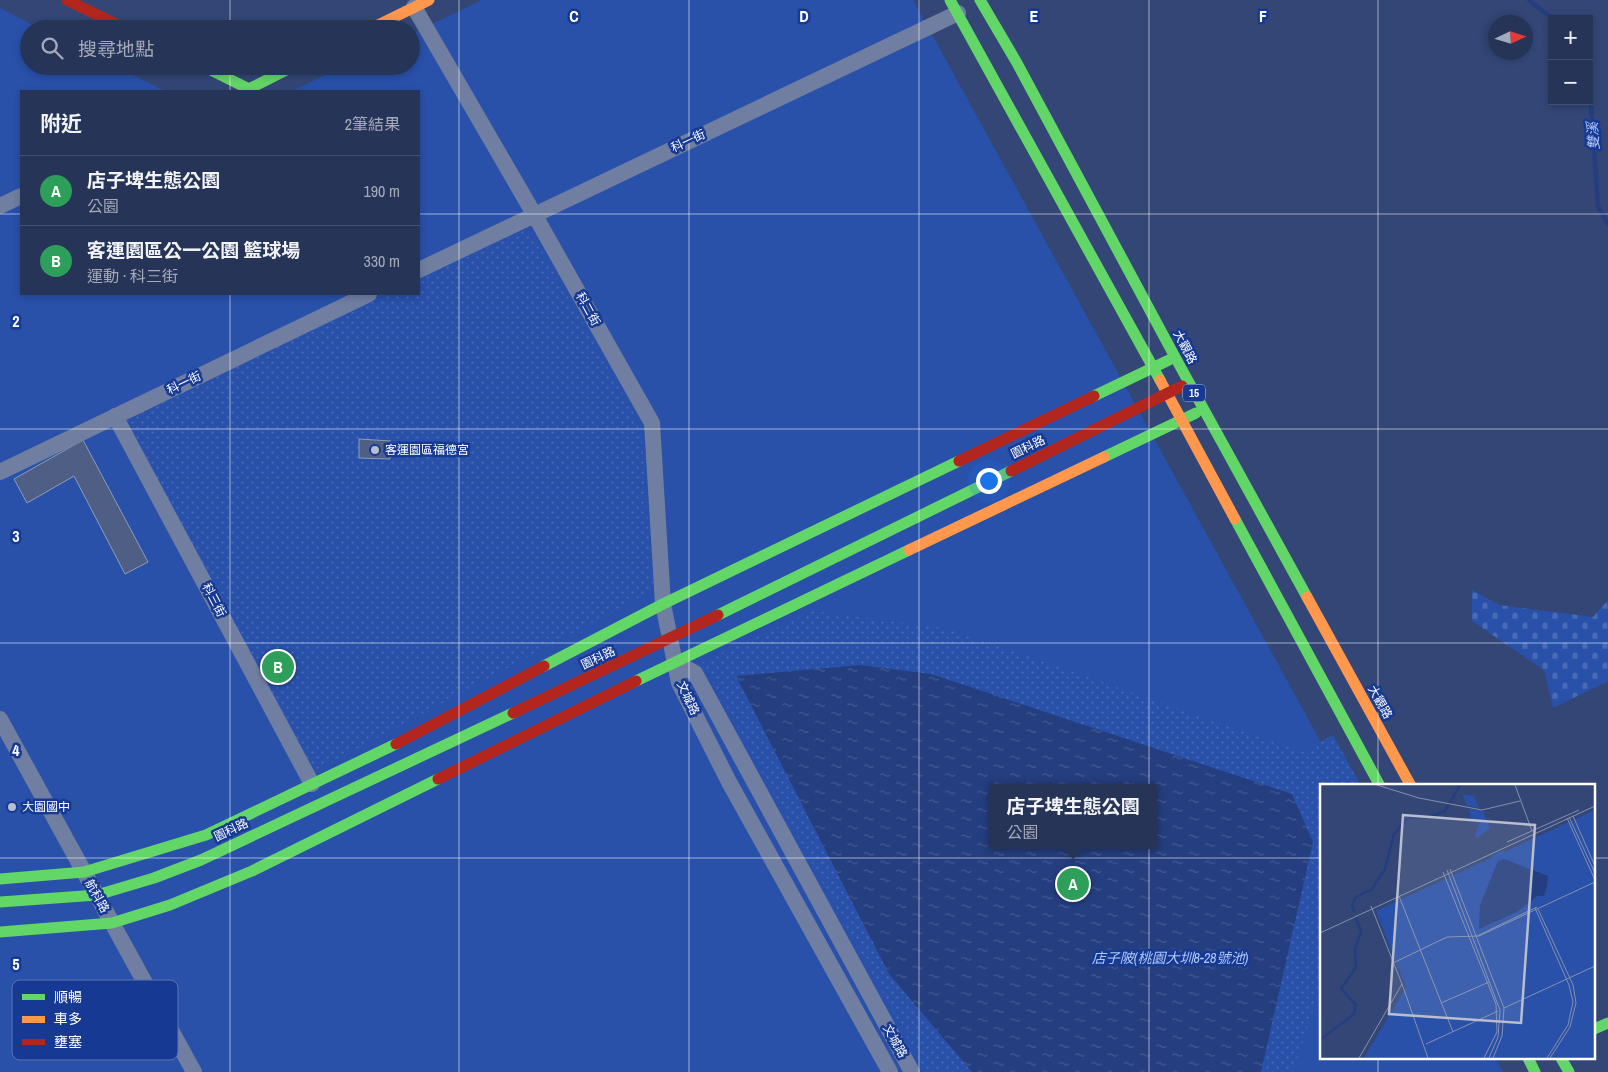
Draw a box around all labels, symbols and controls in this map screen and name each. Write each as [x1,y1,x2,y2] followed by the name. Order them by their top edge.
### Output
[569,5,579,27] text: C
[799,5,809,27] text: D
[1030,5,1039,27] text: E
[1259,5,1267,27] text: F
[1488,15,1533,60] north arrow
[1548,15,1593,105] map controls
[1548,15,1593,60] button: +
[20,20,420,75] search box
[38,34,66,62] icon: search
[78,36,154,62] text: 搜尋地點
[1548,60,1593,105] button: −
[40,109,82,138] text: 附近
[345,113,400,135] text: 2筆結果
[1583,119,1603,151] water label: 雙溪
[668,126,708,156] street label: 科一街
[87,167,220,193] text: 店子埤生態公園
[51,180,61,202] text: A
[364,180,400,202] text: 190 m
[87,195,119,217] text: 公園
[87,237,300,263] text: 客運園區公一公園 籃球場
[51,250,61,272] text: B
[364,250,400,272] text: 330 m
[87,265,178,287] text: 運動 · 科三街
[572,289,604,329] street label: 科二街
[12,310,20,332] text: 2
[1169,327,1201,367] street label: 大觀路
[164,368,204,398] street label: 科一街
[1183,384,1205,402] road number: 15
[1008,432,1048,462] street label: 園科路
[385,442,469,458] place label: 客運園區福德宮
[369,444,381,456] marker: 客運園區福德宮
[976,468,1002,494] your location
[12,525,20,547] text: 3
[198,580,230,620] street label: 科三街
[578,643,618,673] street label: 園科路
[262,648,294,686] pin: B
[673,678,703,718] street label: 文城路
[1364,682,1396,722] street label: 大觀路
[12,739,20,761] text: 4
[989,784,1157,849] popup
[1320,784,1596,1060] inset map
[1006,793,1140,819] text: 店子埤生態公園
[22,799,70,815] place label: 大園國中
[6,801,18,813] marker: 大園國中
[211,815,251,845] street label: 園科路
[1006,821,1039,843] text: 公園
[1057,865,1089,903] pin: A
[81,876,113,916] street label: 航科路
[1092,949,1248,967] water label: 店子陂(桃園大圳8-28號池)
[12,953,20,975] text: 5
[12,980,178,1060] legend
[54,988,82,1006] text: 順暢
[54,1010,82,1028] text: 車多
[879,1021,911,1061] street label: 文城路
[54,1033,82,1051] text: 壅塞

